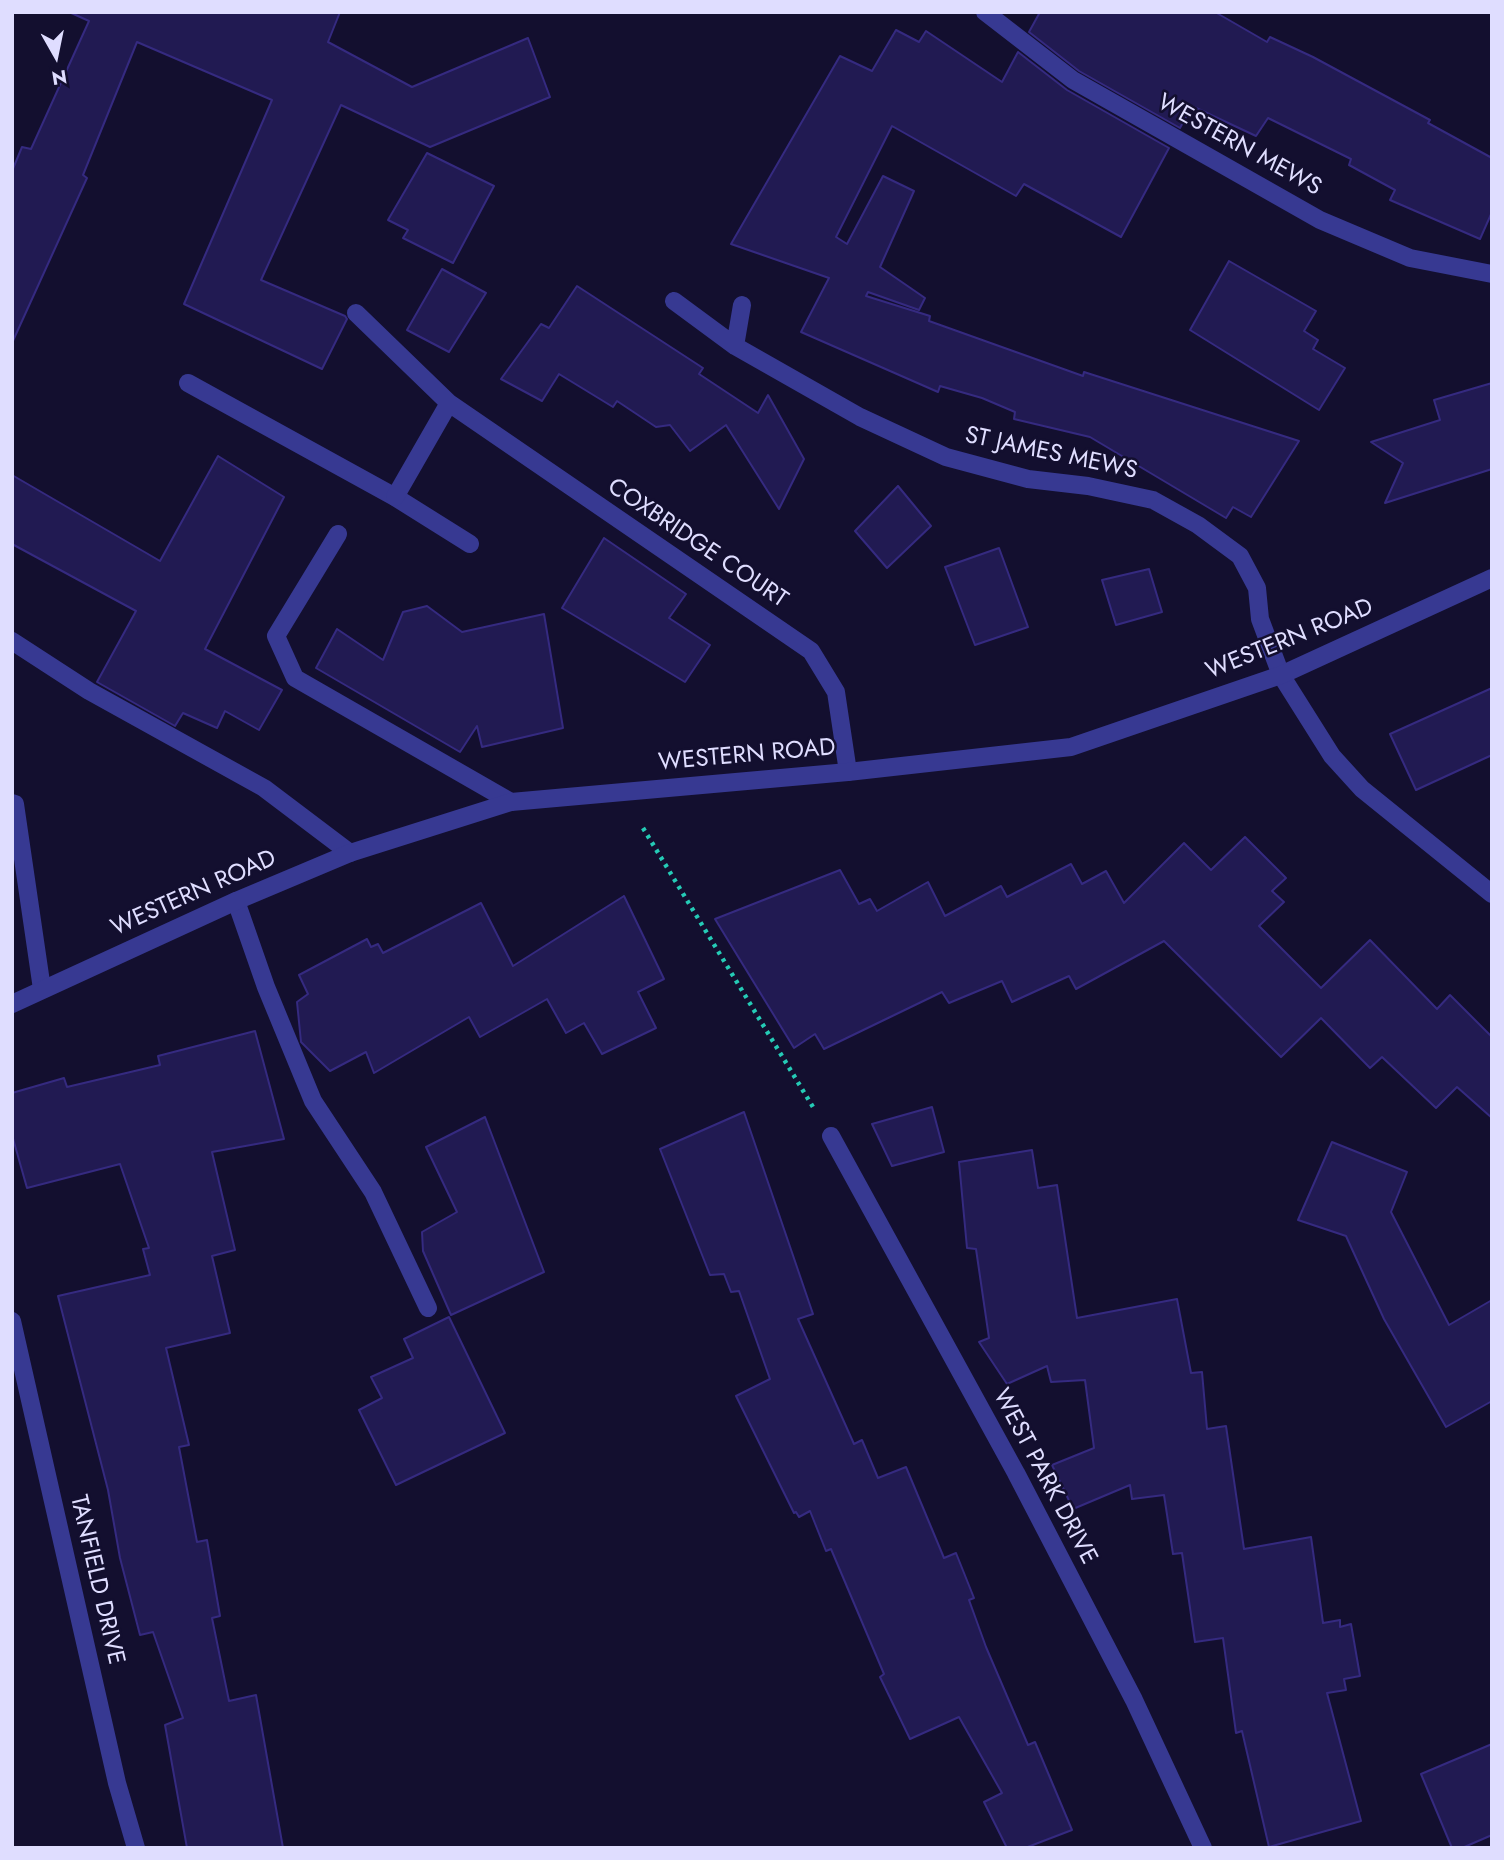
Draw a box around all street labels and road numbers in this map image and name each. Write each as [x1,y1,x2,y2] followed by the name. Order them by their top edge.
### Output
[1152,89,1326,203] street label: WESTERN MEWS
[962,422,1140,486] street label: ST JAMES MEWS
[601,473,793,615] street label: COXBRIDGE COURT
[1202,593,1378,687] street label: WESTERN ROAD
[657,734,837,778] street label: WESTERN ROAD
[107,845,281,943] street label: WESTERN ROAD
[986,1384,1102,1570] street label: WEST PARK DRIVE
[62,1492,130,1668] street label: TANFIELD DRIVE

